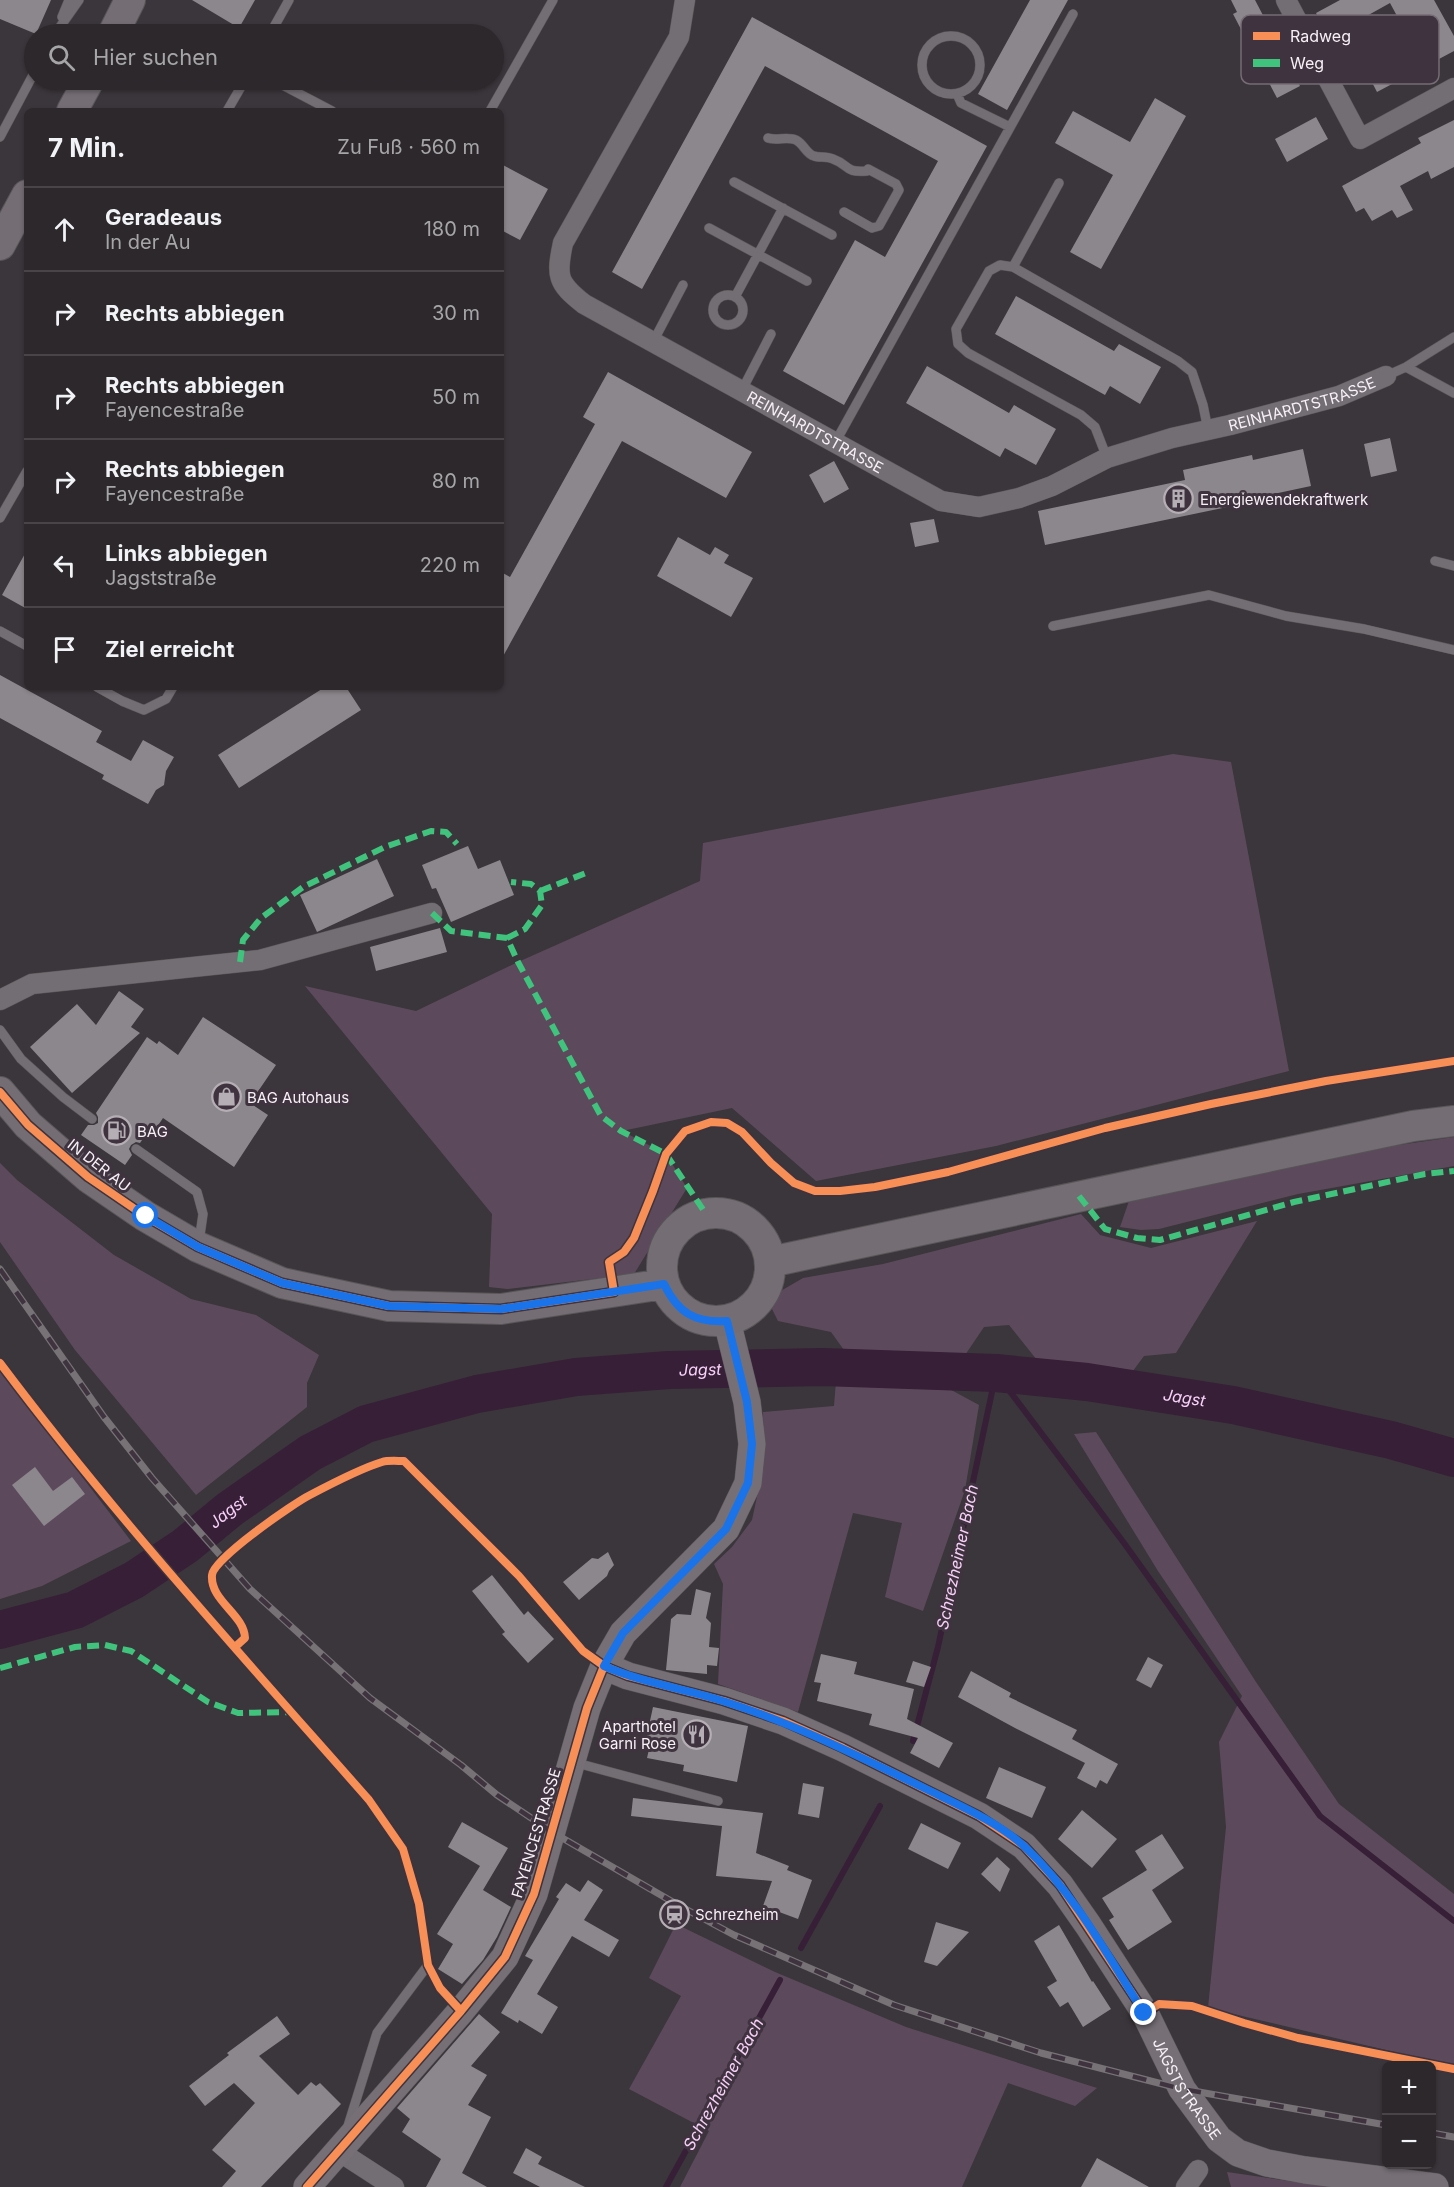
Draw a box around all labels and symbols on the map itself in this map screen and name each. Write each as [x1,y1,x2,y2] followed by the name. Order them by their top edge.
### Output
[1241,15,1439,84] legend
[1290,26,1351,46] text: Radweg
[1290,53,1324,73] text: Weg
[1226,372,1378,435] street label: REINHARDTSTRASSE
[744,386,887,477] street label: REINHARDTSTRASSE
[1163,483,1195,515] building icon: Energiewendekraftwerk
[1200,490,1369,509] place label: Energiewendekraftwerk
[210,1081,242,1113] shop icon: BAG Autohaus
[247,1088,349,1107] place label: BAG Autohaus
[100,1115,132,1147] fuel station icon: BAG
[137,1122,168,1141] place label: BAG
[64,1135,134,1195] street label: IN DER AU
[132,1202,158,1228] route start
[679,1359,722,1380] water label: Jagst
[1162,1384,1208,1411] water label: Jagst
[932,1483,982,1631] water label: Schrezheimer Bach
[205,1490,251,1532] water label: Jagst
[599,1717,676,1753] place label: Aparthotel Garni Rose
[681,1719,713,1751] restaurant icon: Aparthotel Garni Rose
[507,1766,565,1900] street label: FAYENCESTRASSE
[658,1898,690,1930] station icon: Schrezheim
[695,1905,779,1924] place label: Schrezheim
[1130,1999,1156,2025] route end
[678,2015,768,2153] water label: Schrezheimer Bach
[1149,2035,1226,2143] street label: JAGSTSTRASSE

